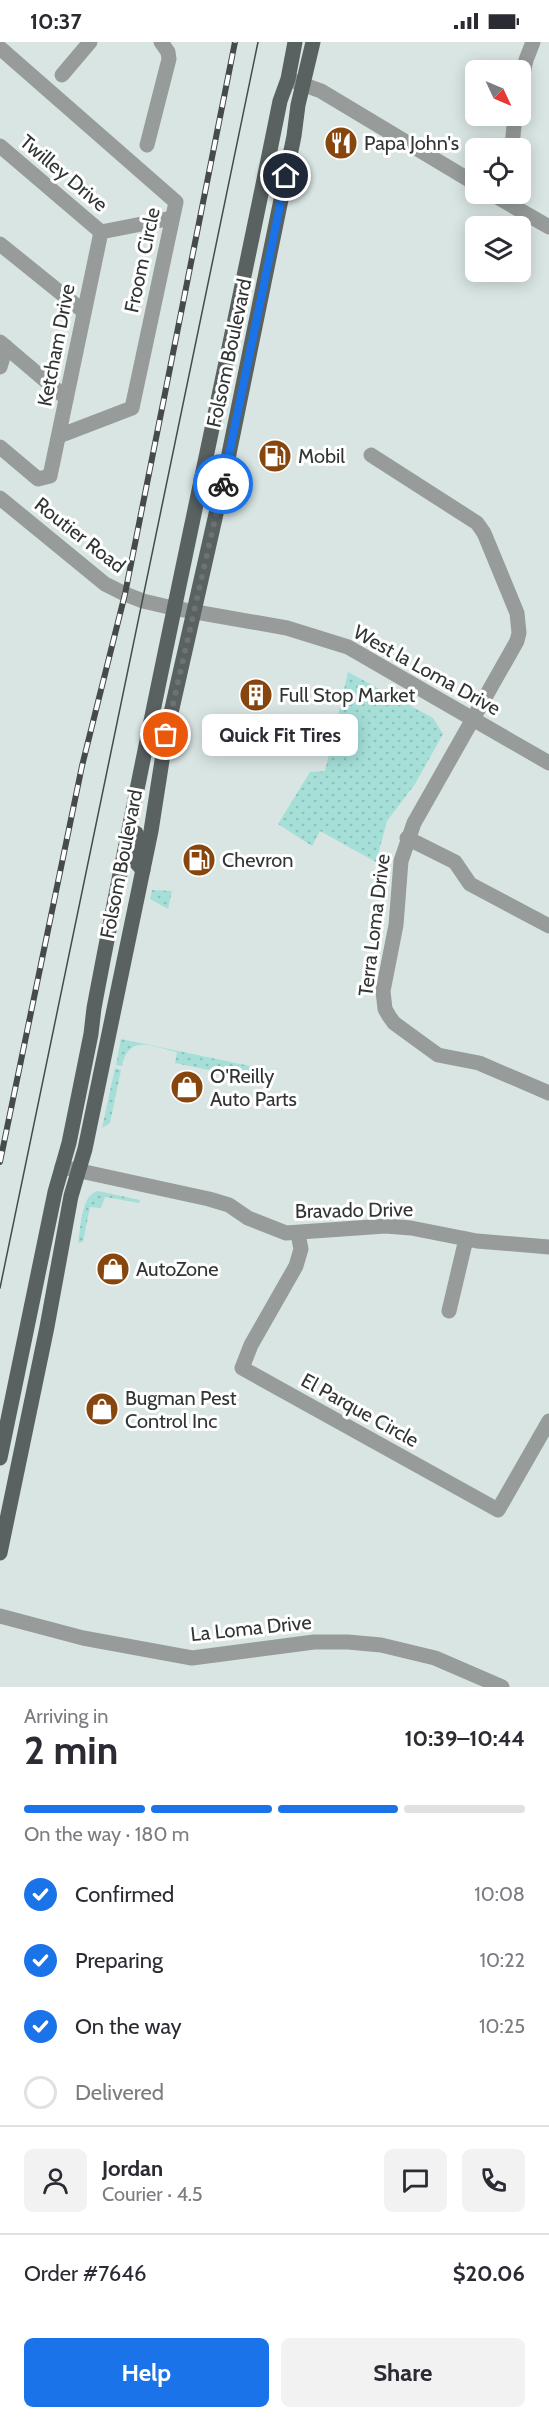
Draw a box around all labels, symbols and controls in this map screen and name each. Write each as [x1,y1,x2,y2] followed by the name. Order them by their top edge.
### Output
[30,8,82,35] text: 10:37
[465,60,531,126] north arrow
[465,60,531,282] map controls
[323,125,359,161] restaurant icon: Papa John's
[15,129,113,217] street label: Twilley Drive
[364,131,459,155] place label: Papa John's
[465,138,531,204] button: locate
[260,150,311,201] pin
[269,159,302,192] icon: home
[119,205,165,315] street label: Froom Circle
[465,216,531,282] button: layers
[202,277,256,429] street label: Folsom Boulevard
[32,282,80,408] street label: Ketcham Drive
[257,438,293,474] fuel station icon: Mobil
[298,444,345,468] place label: Mobil
[193,454,253,514] courier
[207,468,240,501] icon: bike
[30,492,130,578] street label: Routier Road
[349,620,505,720] street label: West la Loma Drive
[238,677,274,713] building icon: Full Stop Market
[279,683,416,707] place label: Full Stop Market
[140,709,191,760] pin
[202,714,358,756] callout: Quick Fit Tires
[149,718,182,751] icon: bag
[219,723,341,747] text: Quick Fit Tires
[95,787,147,941] street label: Folsom Boulevard
[181,842,217,878] fuel station icon: Chevron
[222,848,293,872] place label: Chevron
[353,852,395,998] street label: Terra Loma Drive
[210,1064,297,1111] place label: O'Reilly Auto Parts
[169,1069,205,1105] shop icon: O'Reilly Auto Parts
[295,1197,413,1223] street label: Bravado Drive
[95,1251,131,1287] shop icon: AutoZone
[136,1257,218,1281] place label: AutoZone
[297,1368,423,1452] street label: El Parque Circle
[125,1386,237,1433] place label: Bugman Pest Control Inc
[84,1391,120,1427] shop icon: Bugman Pest Control Inc
[189,1610,313,1646] street label: La Loma Drive
[24,1704,108,1728] text: Arriving in
[405,1725,525,1752] text: 10:39–10:44
[24,1726,118,1774] text: 2 min
[24,1822,189,1846] text: On the way · 180 m
[24,1878,57,1911] icon: check
[75,1881,174,1908] text: Confirmed
[474,1882,525,1906] text: 10:08
[24,1944,57,1977] icon: check
[75,1947,163,1974] text: Preparing
[479,1948,525,1972] text: 10:22
[24,2010,57,2043] icon: check
[75,2013,182,2040] text: On the way
[479,2014,525,2038] text: 10:25
[75,2079,164,2106] text: Delivered
[24,2149,87,2212] button: person
[384,2149,447,2212] button: chat
[462,2149,525,2212] button: phone
[102,2155,163,2182] text: Jordan
[102,2182,203,2206] text: Courier · 4.5
[24,2260,147,2287] text: Order #7646
[453,2260,525,2287] text: $20.06
[24,2338,269,2407] button: Help
[281,2338,525,2407] button: Share

